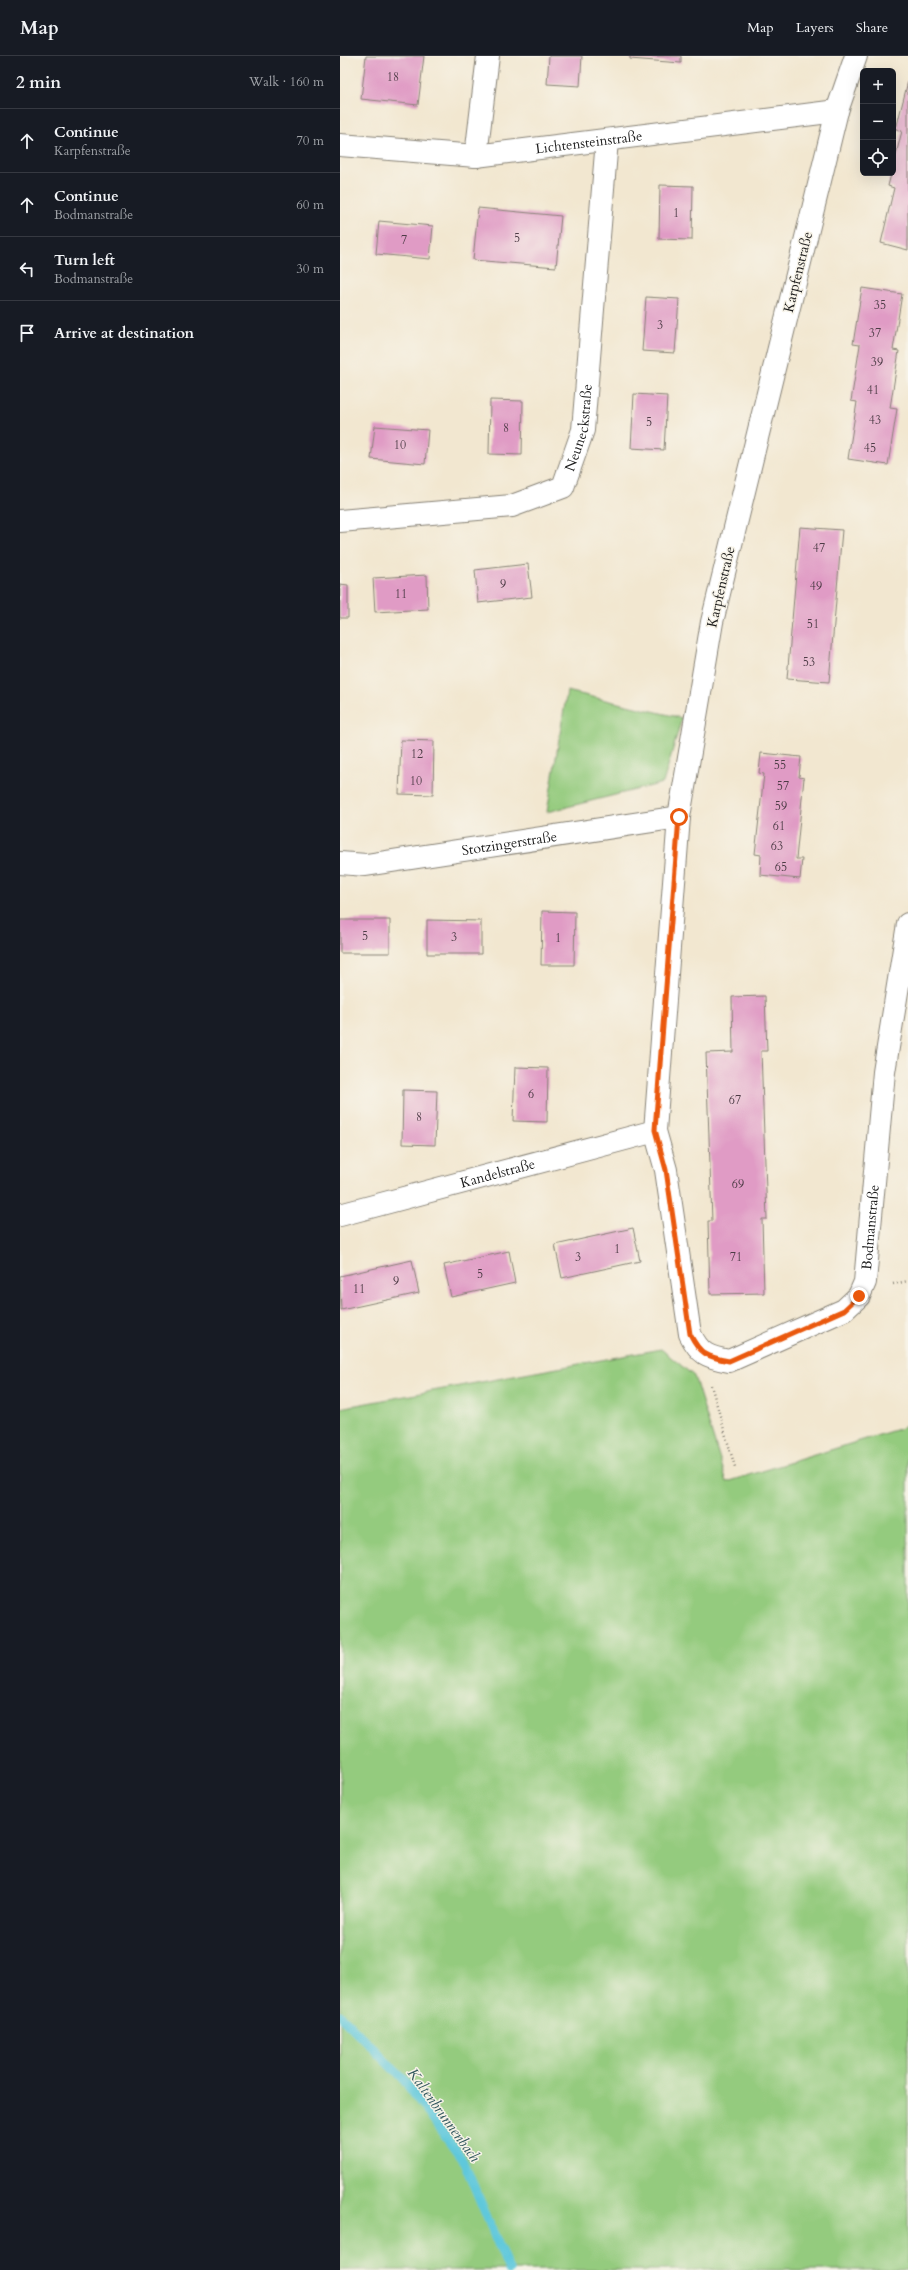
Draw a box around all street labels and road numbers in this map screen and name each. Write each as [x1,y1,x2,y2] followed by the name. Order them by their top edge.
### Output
[534,126,643,158] street label: Lichtensteinstraße
[779,230,817,314] street label: Karpfenstraße
[560,383,596,474] street label: Neuneckstraße
[702,545,740,629] street label: Karpfenstraße
[460,826,558,860] street label: Stotzingerstraße
[458,1154,537,1192] street label: Kandelstraße
[857,1184,883,1271] street label: Bodmanstraße

